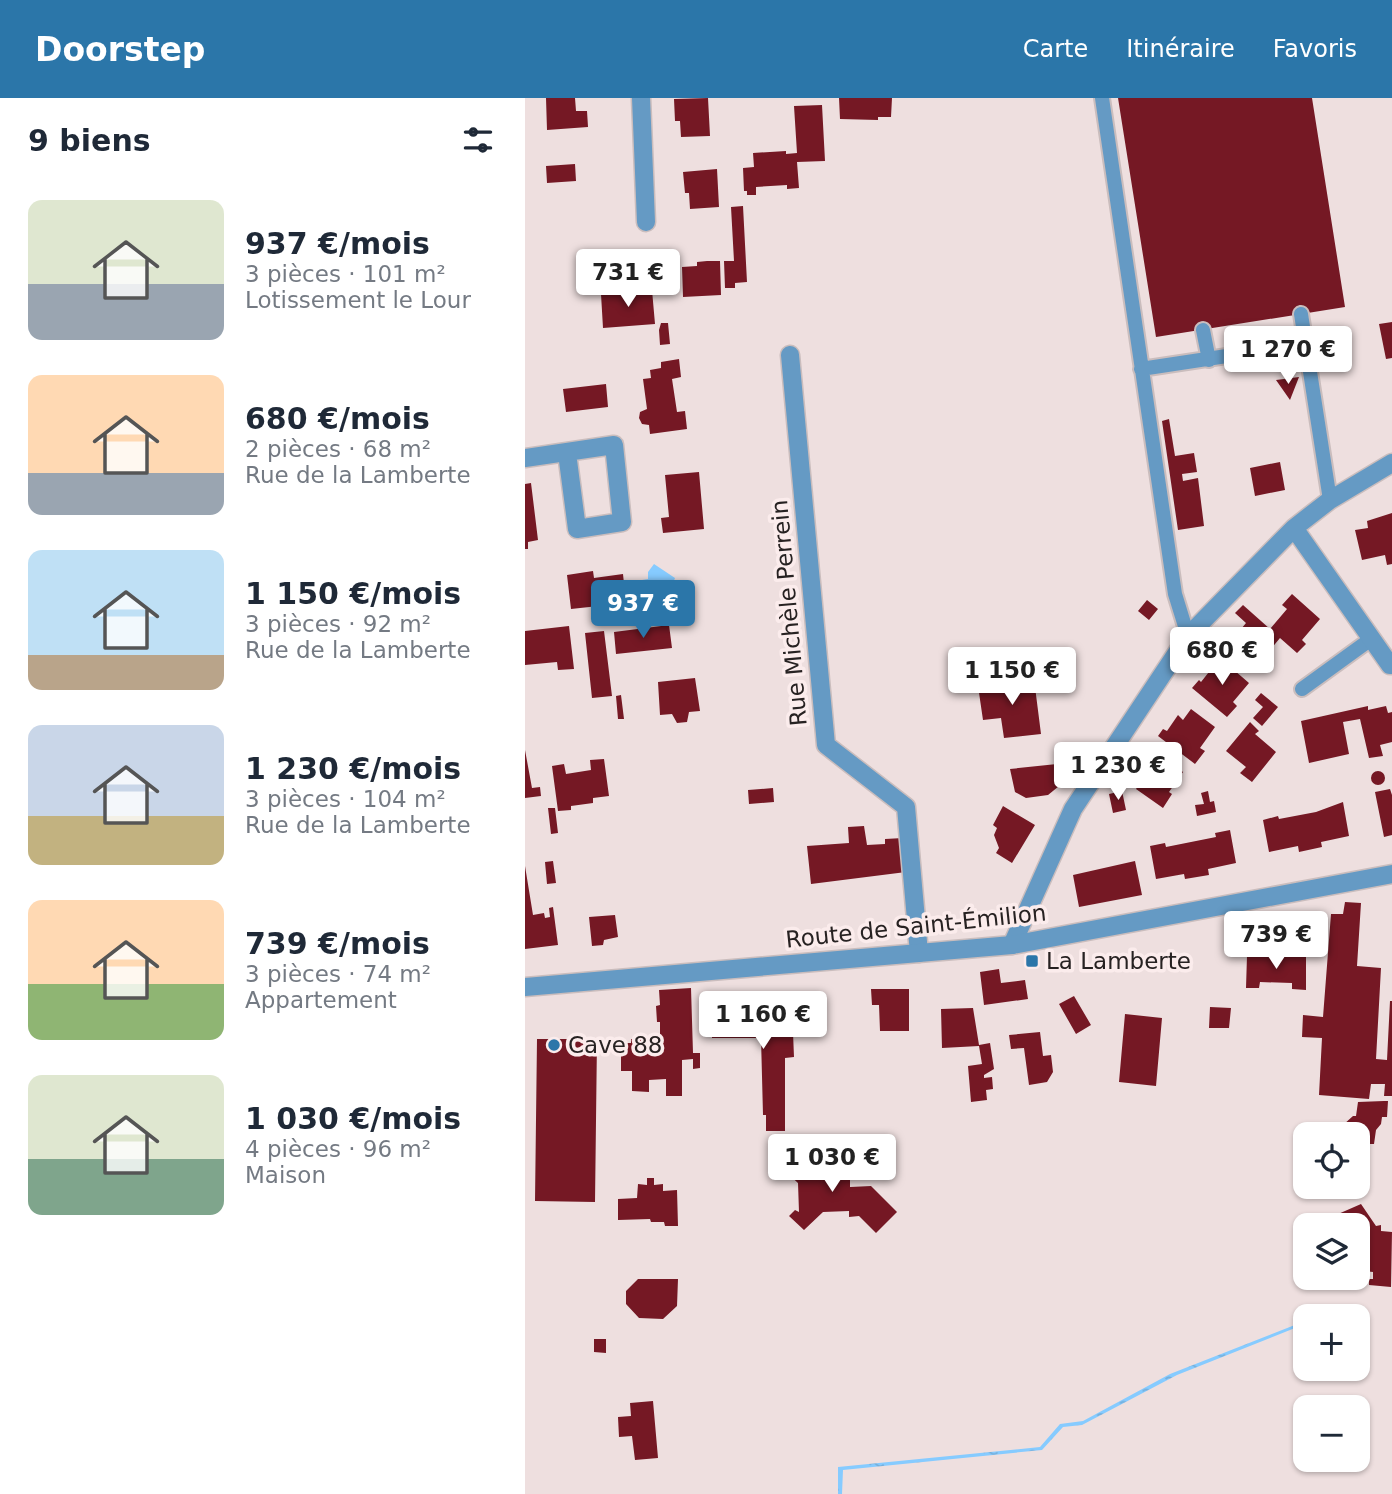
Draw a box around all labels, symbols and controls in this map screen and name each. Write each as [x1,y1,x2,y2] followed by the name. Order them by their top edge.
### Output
[35,30,205,69] text: Doorstep
[1023,35,1088,63] text: Carte
[1126,35,1235,63] text: Itinéraire
[1273,35,1357,63] text: Favoris
[459,121,497,159] icon: filters
[28,123,151,158] text: 9 biens
[245,226,430,261] text: 937 €/mois
[84,228,168,312] icon: home
[579,250,677,309] pin: 731 €
[592,259,664,285] text: 731 €
[245,261,446,287] text: 3 pièces · 101 m²
[245,287,471,313] text: Lotissement le Lour
[1223,327,1353,386] pin: 1 270 €
[1240,336,1336,362] text: 1 270 €
[245,401,430,436] text: 680 €/mois
[84,403,168,487] icon: home
[245,436,431,462] text: 2 pièces · 68 m²
[245,462,471,488] text: Rue de la Lamberte
[766,499,812,727] street label: Rue Michèle Perrein
[245,576,461,611] text: 1 150 €/mois
[84,578,168,662] icon: home
[594,580,692,640] pin: 937 €
[607,590,679,616] text: 937 €
[245,611,431,637] text: 3 pièces · 92 m²
[1173,628,1271,687] pin: 680 €
[245,637,471,663] text: Rue de la Lamberte
[1186,637,1258,663] text: 680 €
[947,648,1077,707] pin: 1 150 €
[964,657,1060,683] text: 1 150 €
[1053,742,1183,802] pin: 1 230 €
[245,751,461,786] text: 1 230 €/mois
[1070,752,1166,778] text: 1 230 €
[84,753,168,837] icon: home
[245,786,446,812] text: 3 pièces · 104 m²
[245,812,471,838] text: Rue de la Lamberte
[784,898,1048,953] street label: Route de Saint-Émilion
[1227,912,1325,971] pin: 739 €
[1240,921,1312,947] text: 739 €
[245,926,430,961] text: 739 €/mois
[84,928,168,1012] icon: home
[1046,948,1191,974] place label: La Lamberte
[1024,953,1040,969] marker: La Lamberte
[245,961,431,987] text: 3 pièces · 74 m²
[245,987,397,1013] text: Appartement
[698,992,828,1051] pin: 1 160 €
[715,1001,811,1027] text: 1 160 €
[568,1032,663,1058] place label: Cave 88
[546,1037,562,1053] marker: Cave 88
[245,1101,461,1136] text: 1 030 €/mois
[84,1103,168,1187] icon: home
[1293,1122,1370,1472] map controls
[1293,1122,1370,1199] button: locate
[767,1134,897,1194] pin: 1 030 €
[245,1136,431,1162] text: 4 pièces · 96 m²
[784,1144,880,1170] text: 1 030 €
[245,1162,326,1188] text: Maison
[1293,1213,1370,1290] button: layers
[1293,1304,1370,1381] button: +
[1293,1395,1370,1472] button: −

